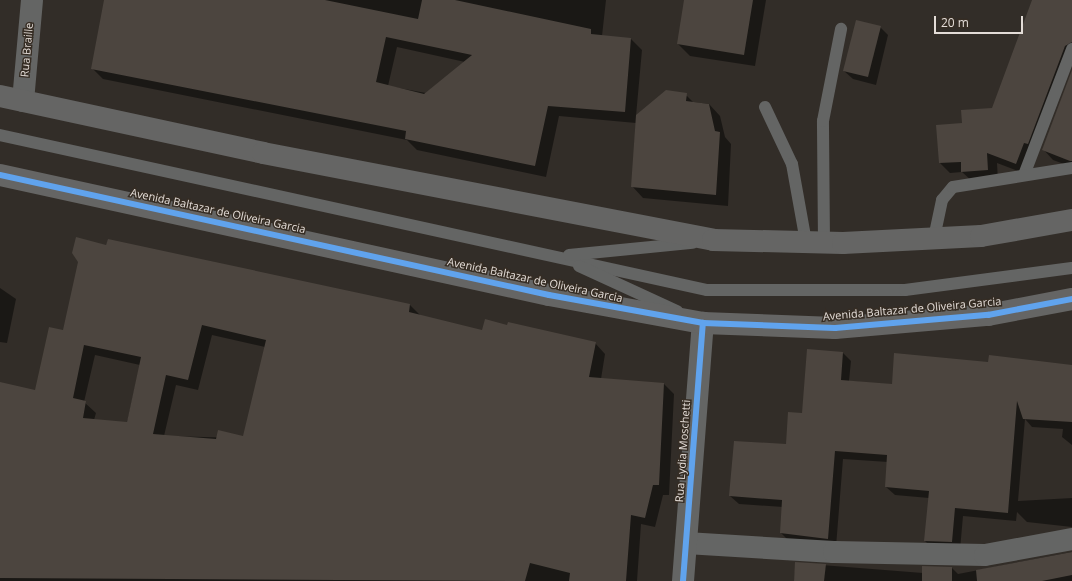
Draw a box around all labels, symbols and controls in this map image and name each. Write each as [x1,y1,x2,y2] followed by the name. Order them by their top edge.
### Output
[936,8,1025,34] scale bar
[941,14,969,31] text: 20 m
[18,22,36,78] street label: Rua Braille
[129,186,307,236] street label: Avenida Baltazar de Oliveira Garcia
[446,255,624,305] street label: Avenida Baltazar de Oliveira Garcia
[822,295,1002,323] street label: Avenida Baltazar de Oliveira Garcia
[673,399,693,503] street label: Rua Lydia Moschetti

